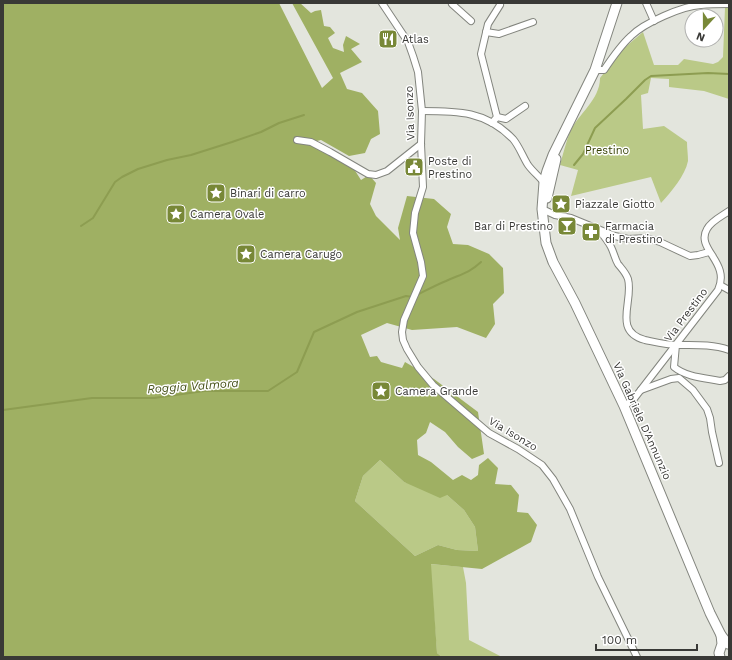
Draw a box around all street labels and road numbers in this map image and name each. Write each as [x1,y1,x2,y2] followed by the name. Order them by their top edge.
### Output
[403,86,417,140] street label: Via Isonzo
[662,286,710,344] street label: Via Prestino
[610,360,674,482] street label: Via Gabriele D'Annunzio
[486,414,540,454] street label: Via Isonzo

